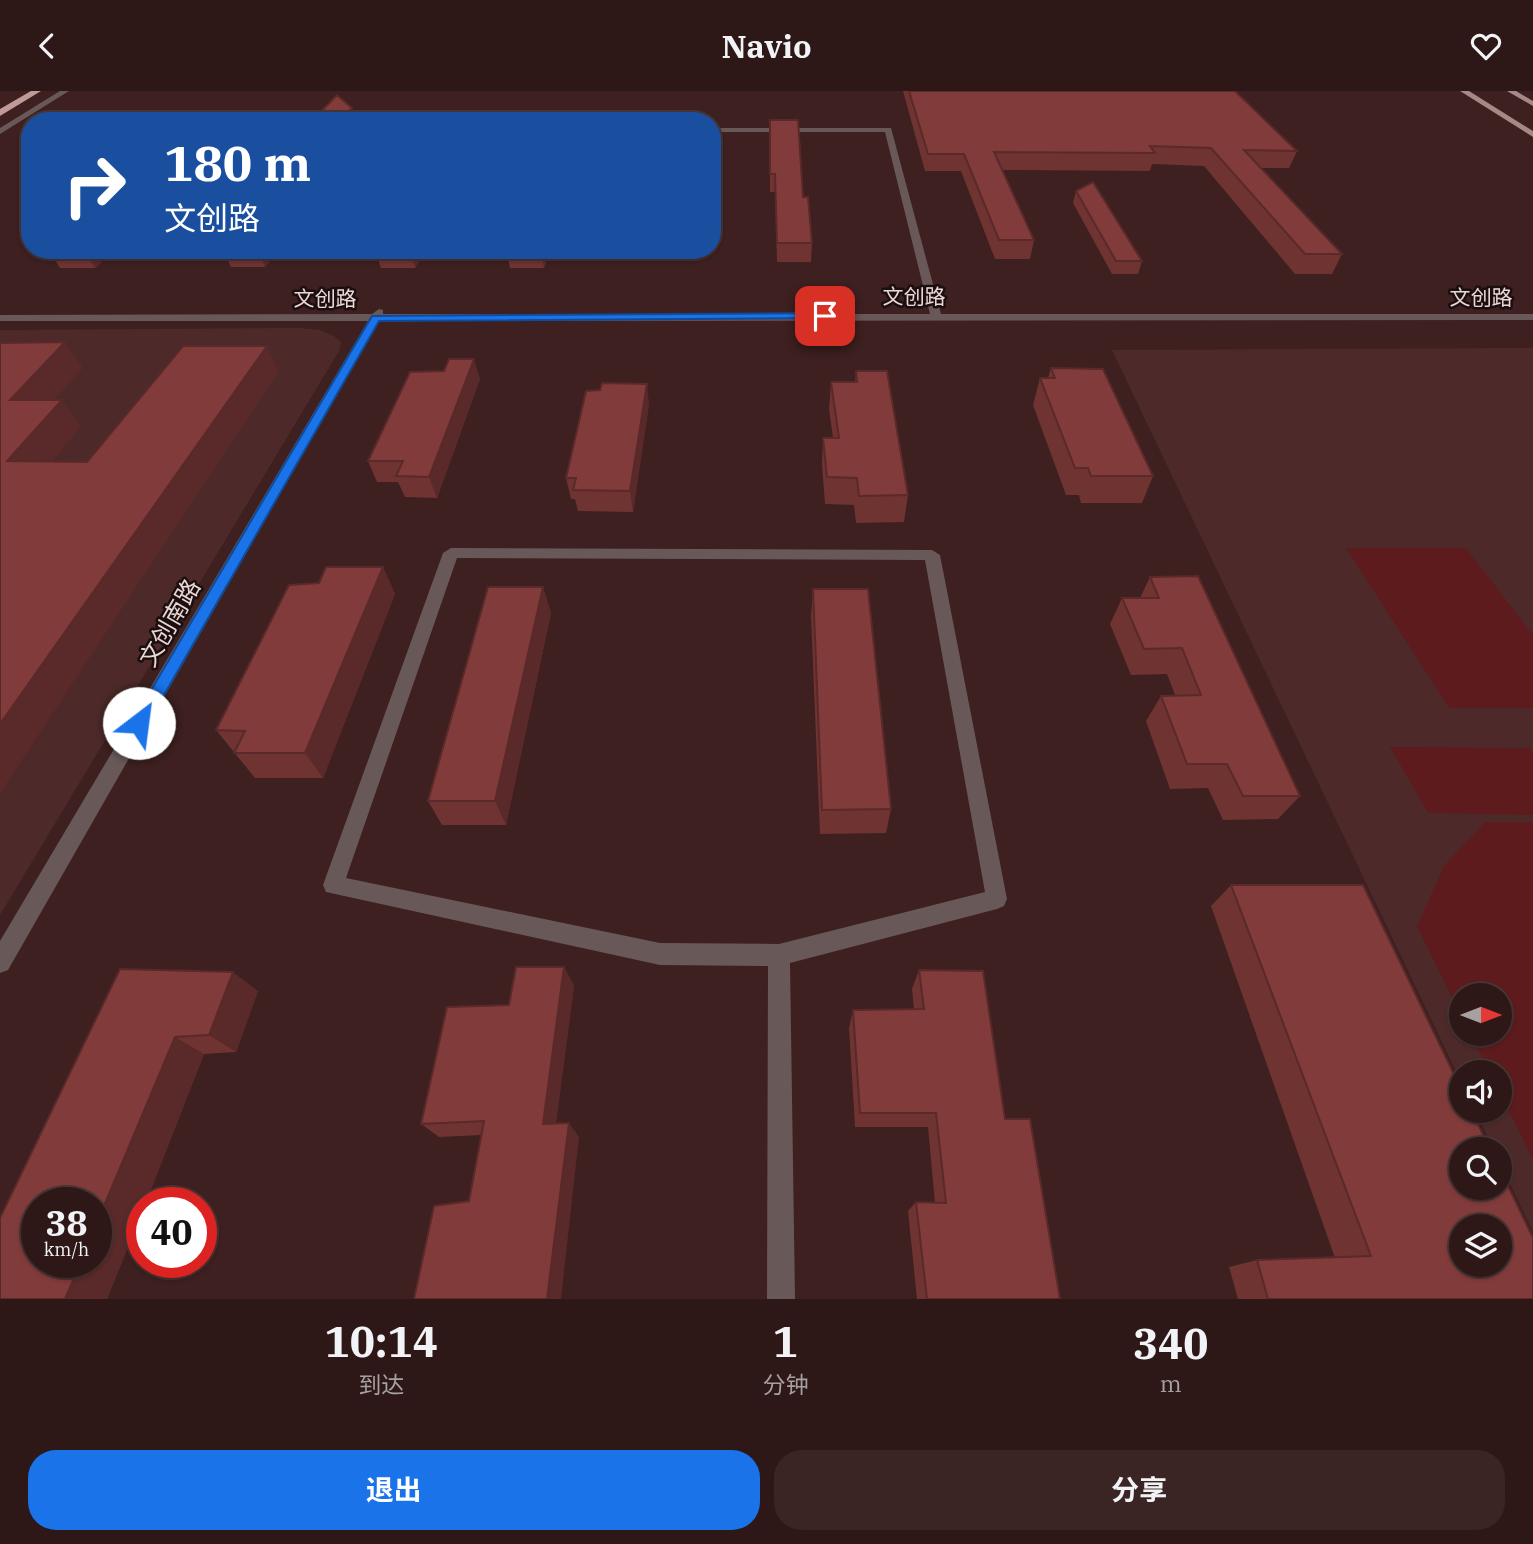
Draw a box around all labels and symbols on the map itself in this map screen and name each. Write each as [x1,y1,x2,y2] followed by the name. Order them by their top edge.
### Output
[883,282,946,310] street label: 文创路
[1450,283,1513,311] street label: 文创路
[294,284,357,312] street label: 文创路
[795,286,855,346] pin
[131,573,207,672] street label: 文创南路
[102,686,176,760] position arrow
[1449,983,1512,1047] north arrow
[126,1187,217,1278] speed limit sign: 40

